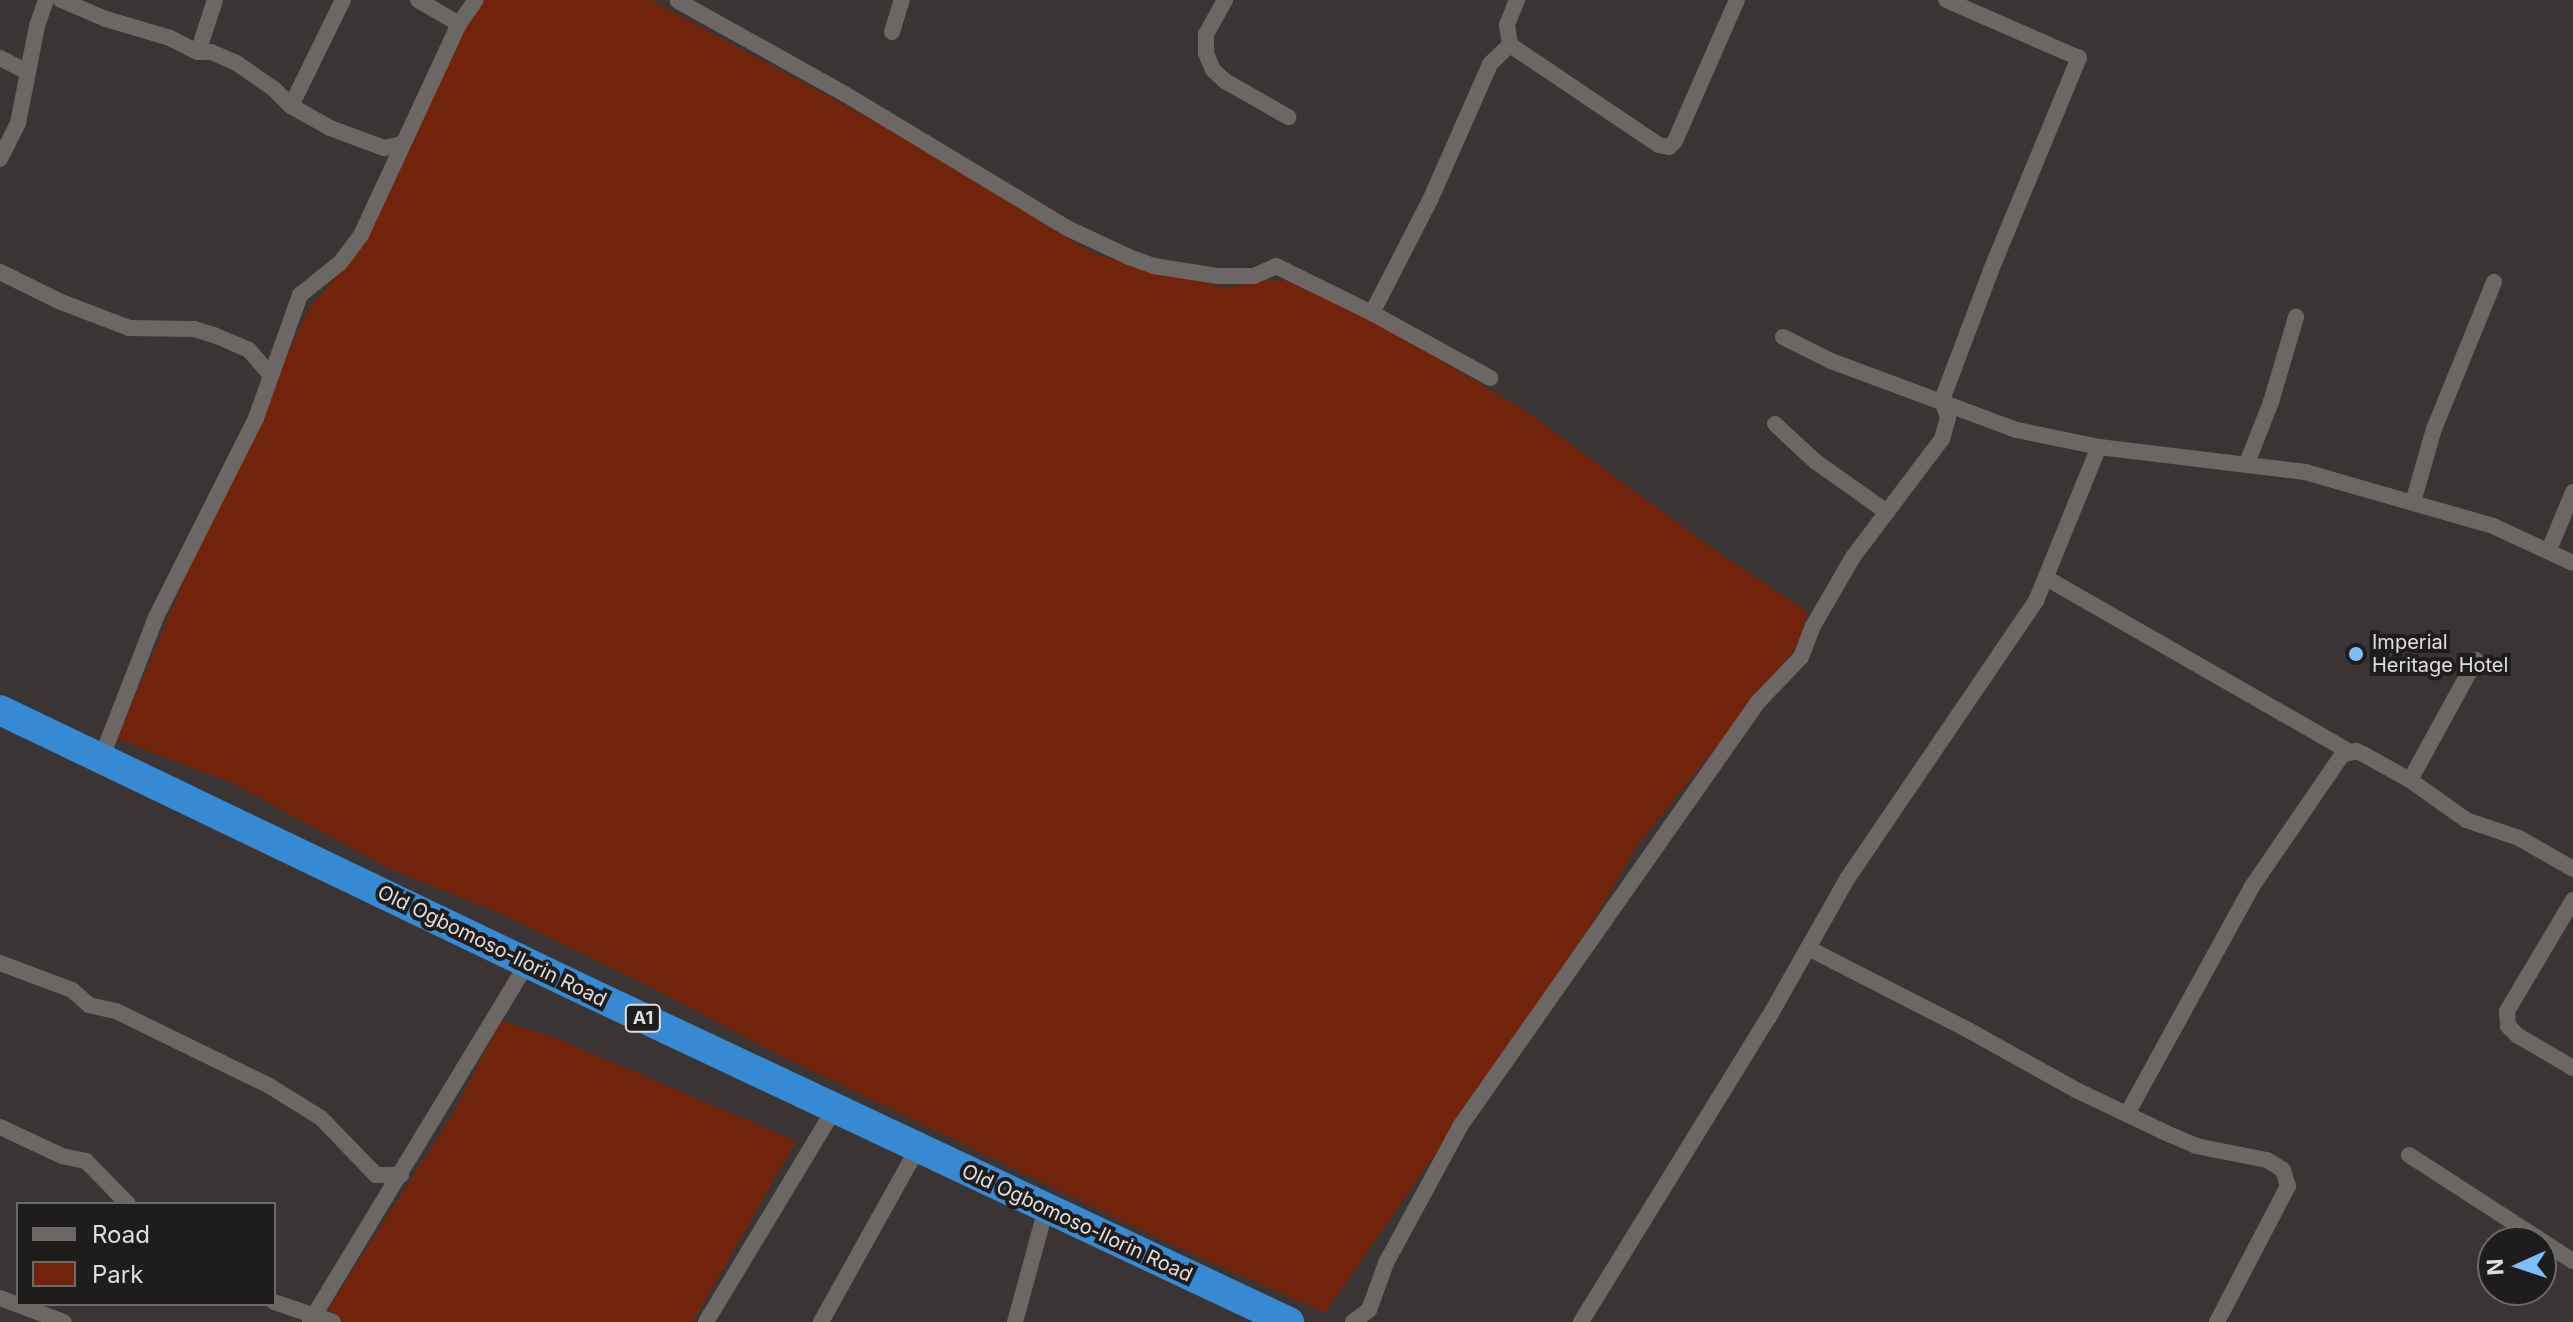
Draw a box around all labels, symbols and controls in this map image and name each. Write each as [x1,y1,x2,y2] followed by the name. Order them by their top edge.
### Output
[2372,630,2508,677] place label: Imperial Heritage Hotel
[2347,645,2365,663] marker: Imperial Heritage Hotel
[374,880,610,1012] street label: Old Ogbomoso-Ilorin Road
[623,1004,663,1032] road number: A1
[958,1159,1196,1287] street label: Old Ogbomoso-Ilorin Road
[16,1202,276,1306] legend
[92,1220,150,1249] text: Road
[2477,1226,2557,1306] north arrow
[2482,1258,2508,1276] text: N
[92,1260,143,1289] text: Park

